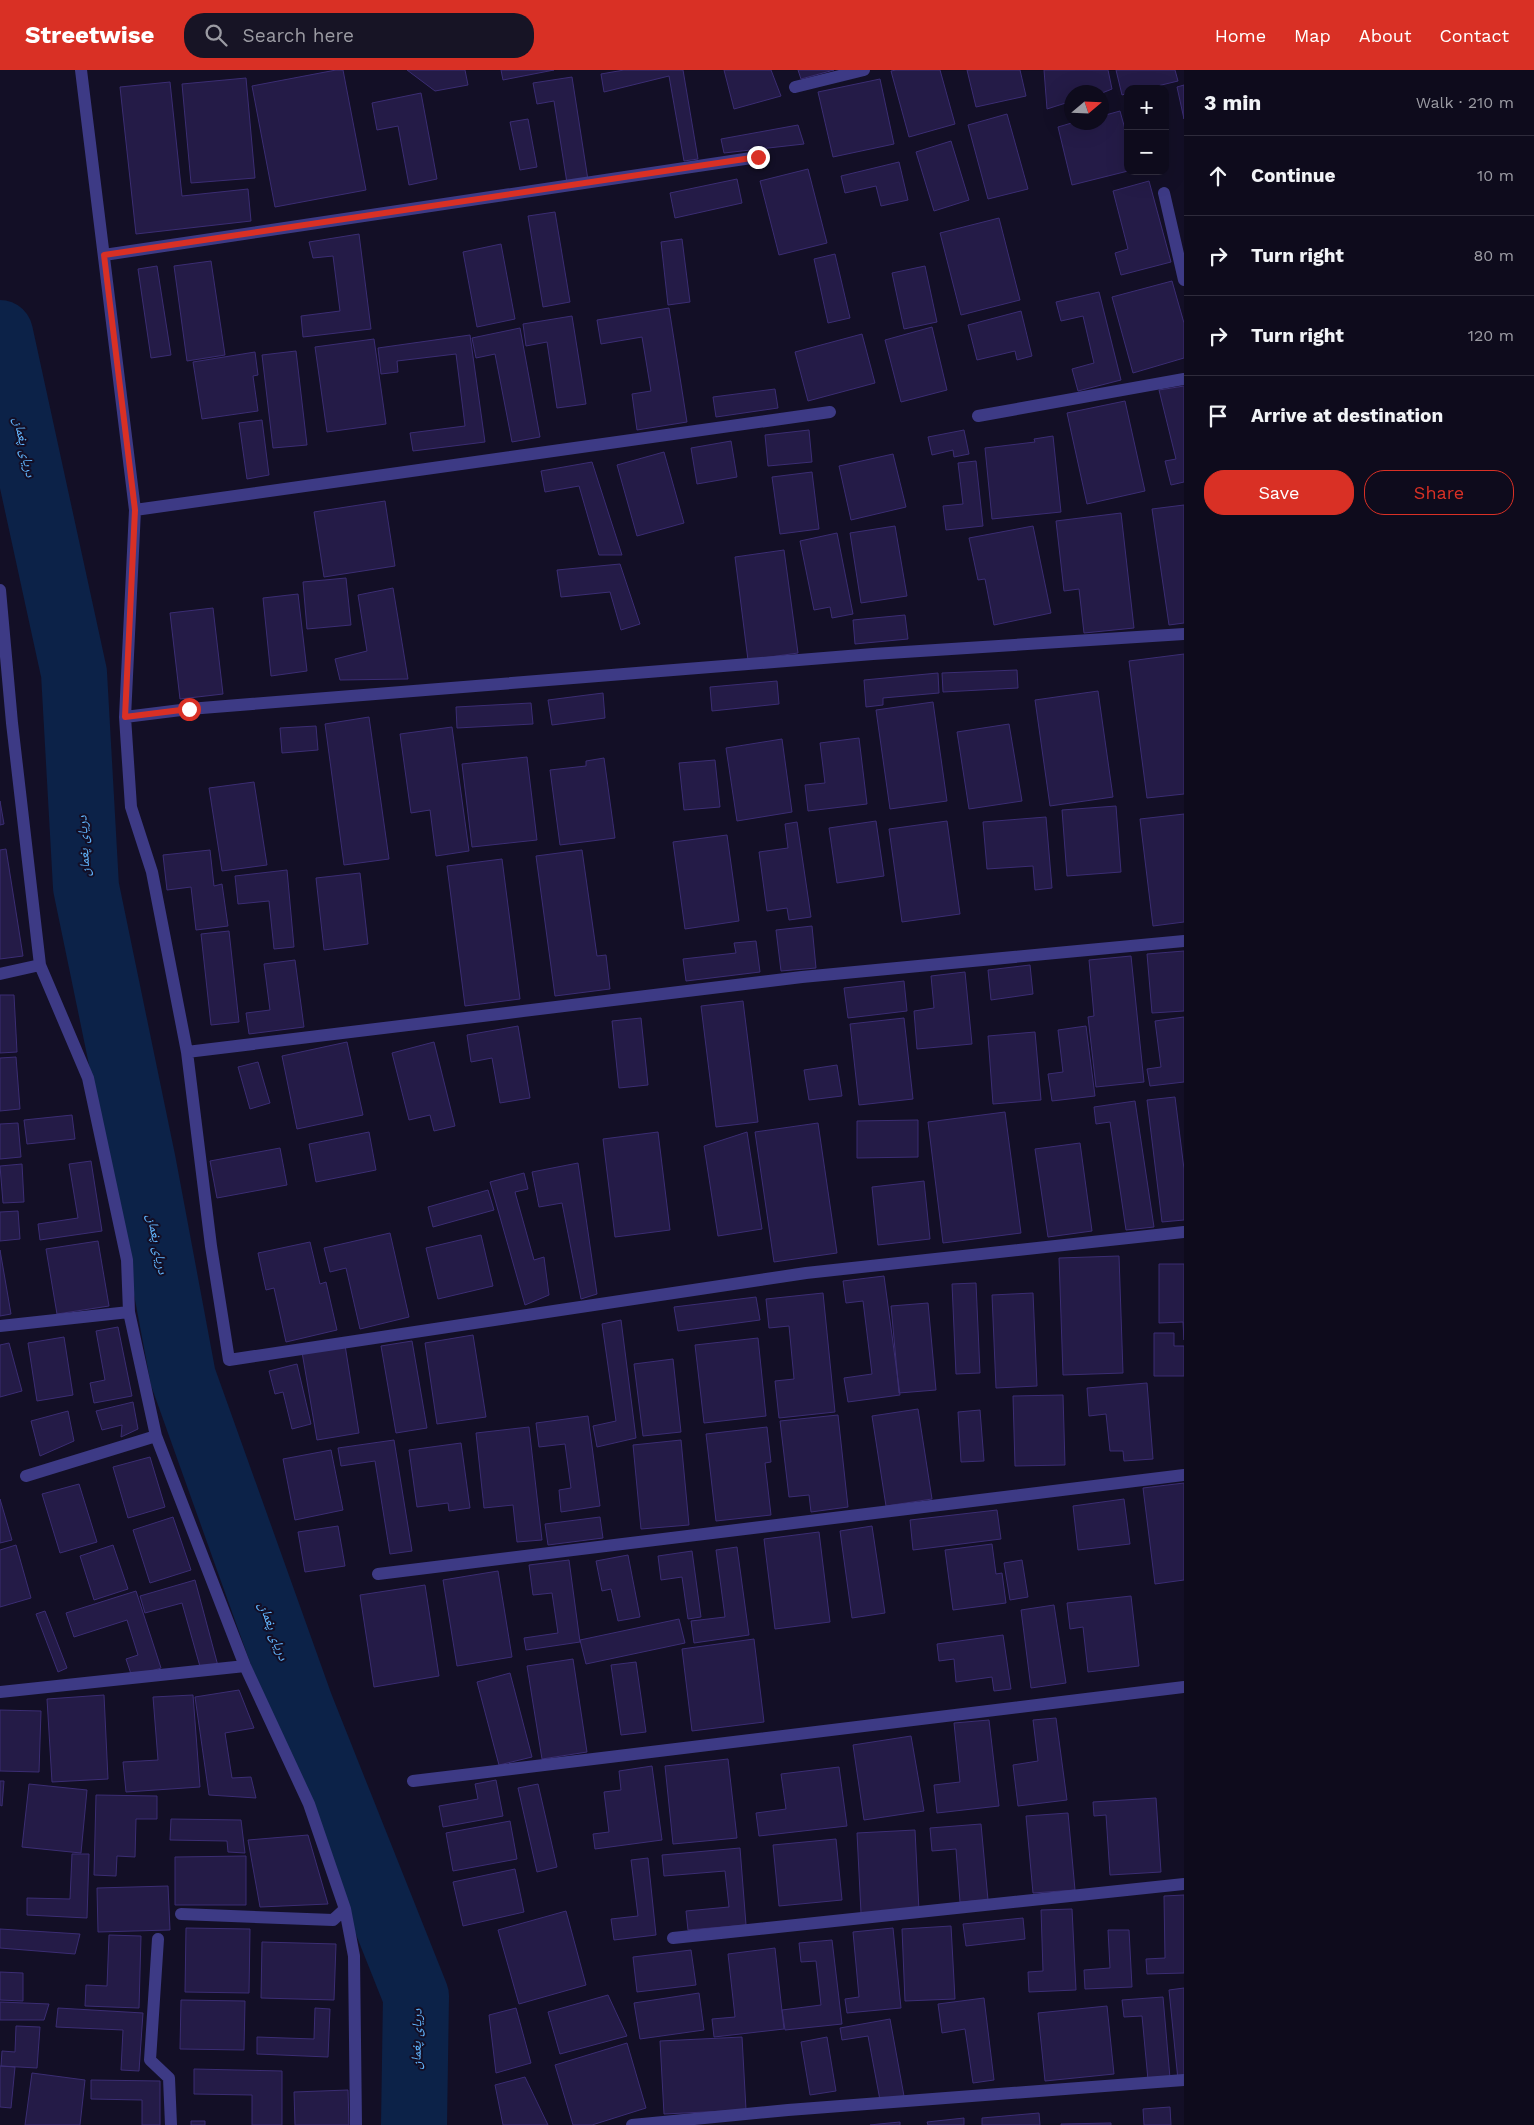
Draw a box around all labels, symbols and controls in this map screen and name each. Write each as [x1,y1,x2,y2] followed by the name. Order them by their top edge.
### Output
[184,13,534,58] search box
[25,21,154,49] text: Streetwise
[202,21,230,49] icon: search
[242,24,354,47] text: Search here
[1215,25,1266,46] text: Home
[1294,25,1331,46] text: Map
[1359,25,1411,46] text: About
[1439,25,1509,46] text: Contact
[1064,85,1109,130] north arrow
[1124,85,1169,175] map controls
[1124,85,1169,130] button: +
[1204,90,1261,115] text: 3 min
[1416,93,1514,112] text: Walk · 210 m
[1124,130,1169,175] button: −
[747,146,770,169] route end
[1204,162,1232,190] icon: ahead
[1251,164,1335,187] text: Continue
[1477,166,1514,185] text: 10 m
[1204,242,1232,270] icon: right
[1251,244,1344,267] text: Turn right
[1473,246,1514,265] text: 80 m
[1204,322,1232,350] icon: right
[1251,324,1344,347] text: Turn right
[1468,326,1514,345] text: 120 m
[1204,402,1232,430] icon: arrive
[1251,404,1443,427] text: Arrive at destination
[10,415,39,479] water label: دریای پغمان
[1204,470,1354,515] button: Save
[1364,470,1514,515] button: Share
[178,698,201,721] route start
[73,815,94,877] water label: دریای پغمان
[143,1213,172,1276] water label: دریای پغمان
[255,1600,292,1663] water label: دریای پغمان
[407,2008,426,2070] water label: دریای پغمان

